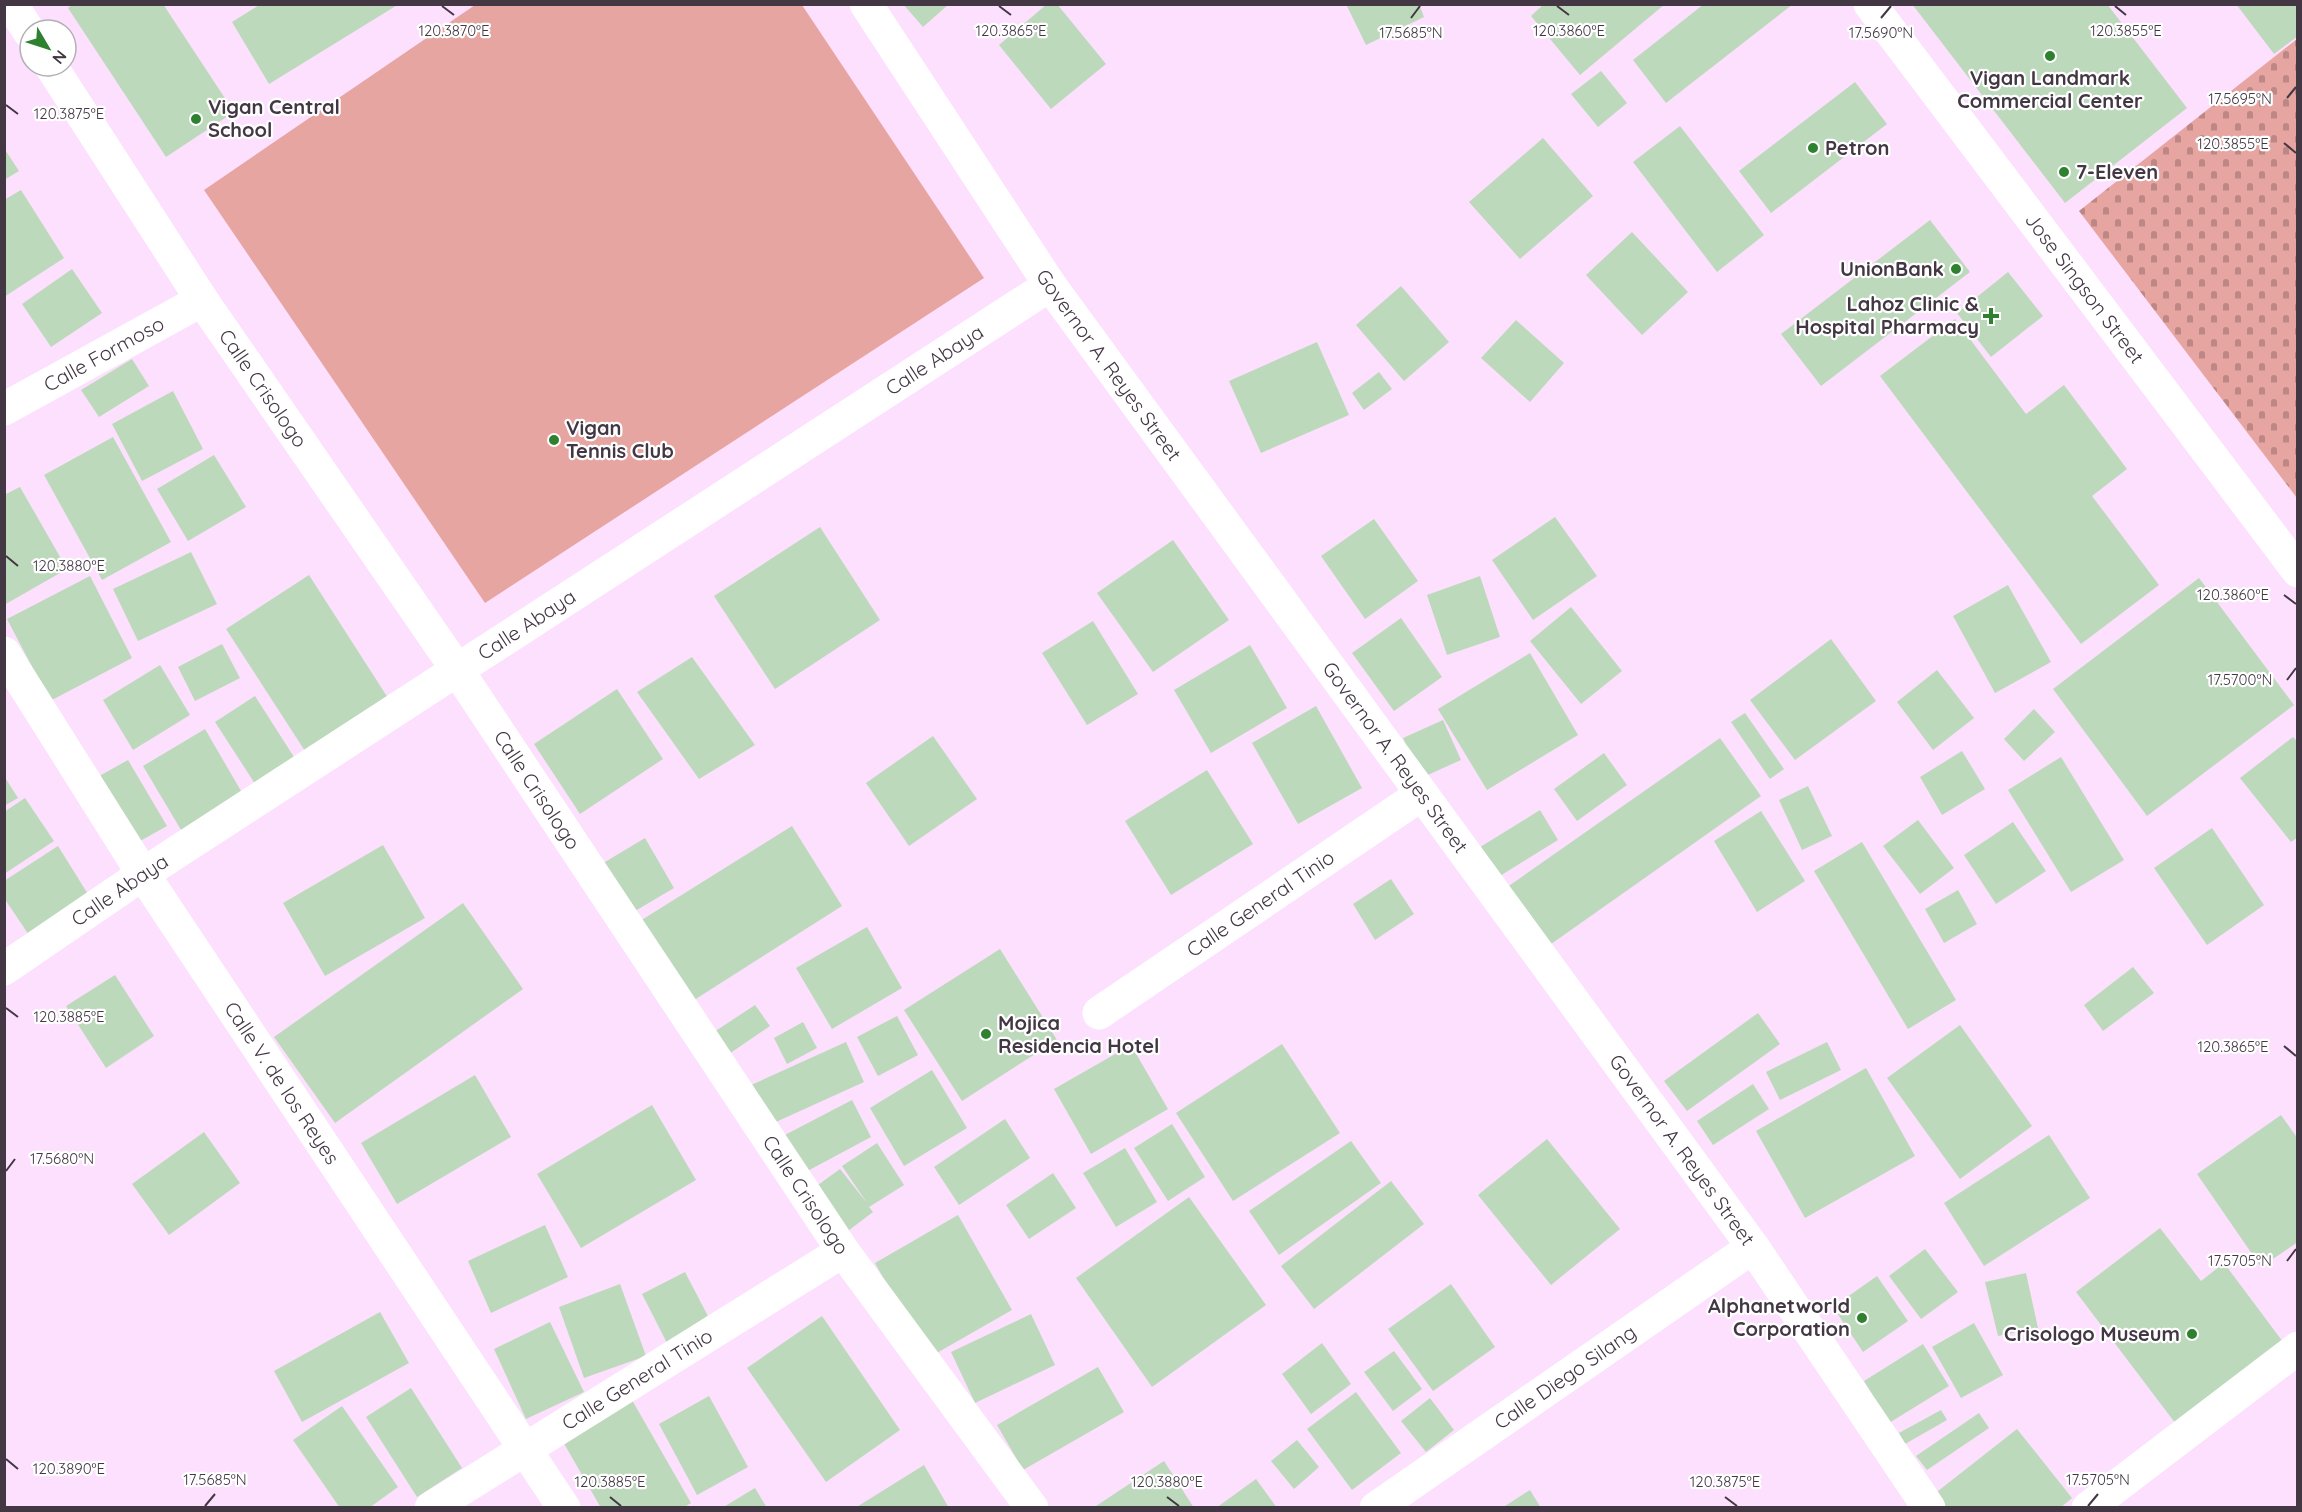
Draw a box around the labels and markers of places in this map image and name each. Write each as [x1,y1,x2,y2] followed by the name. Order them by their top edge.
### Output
[2043,49,2057,63] marker: Vigan Landmark Commercial Center
[1957,65,2143,113] place label: Vigan Landmark Commercial Center
[208,94,340,142] place label: Vigan Central School
[189,112,203,126] marker: Vigan Central School
[1825,135,1889,160] place label: Petron
[1806,141,1820,155] marker: Petron
[2076,159,2158,184] place label: 7-Eleven
[2057,165,2071,179] marker: 7-Eleven
[1840,256,1944,281] place label: UnionBank
[1949,262,1963,276] marker: UnionBank
[1795,291,1979,339] place label: Lahoz Clinic & Hospital Pharmacy
[1984,309,1998,323] marker: Lahoz Clinic & Hospital Pharmacy
[566,415,674,463] place label: Vigan Tennis Club
[547,433,561,447] marker: Vigan Tennis Club
[998,1010,1160,1058] place label: Mojica Residencia Hotel
[979,1027,993,1041] marker: Mojica Residencia Hotel
[1708,1293,1850,1341] place label: Alphanetworld Corporation
[1855,1311,1869,1325] marker: Alphanetworld Corporation
[2004,1321,2180,1346] place label: Crisologo Museum
[2185,1327,2199,1341] marker: Crisologo Museum

